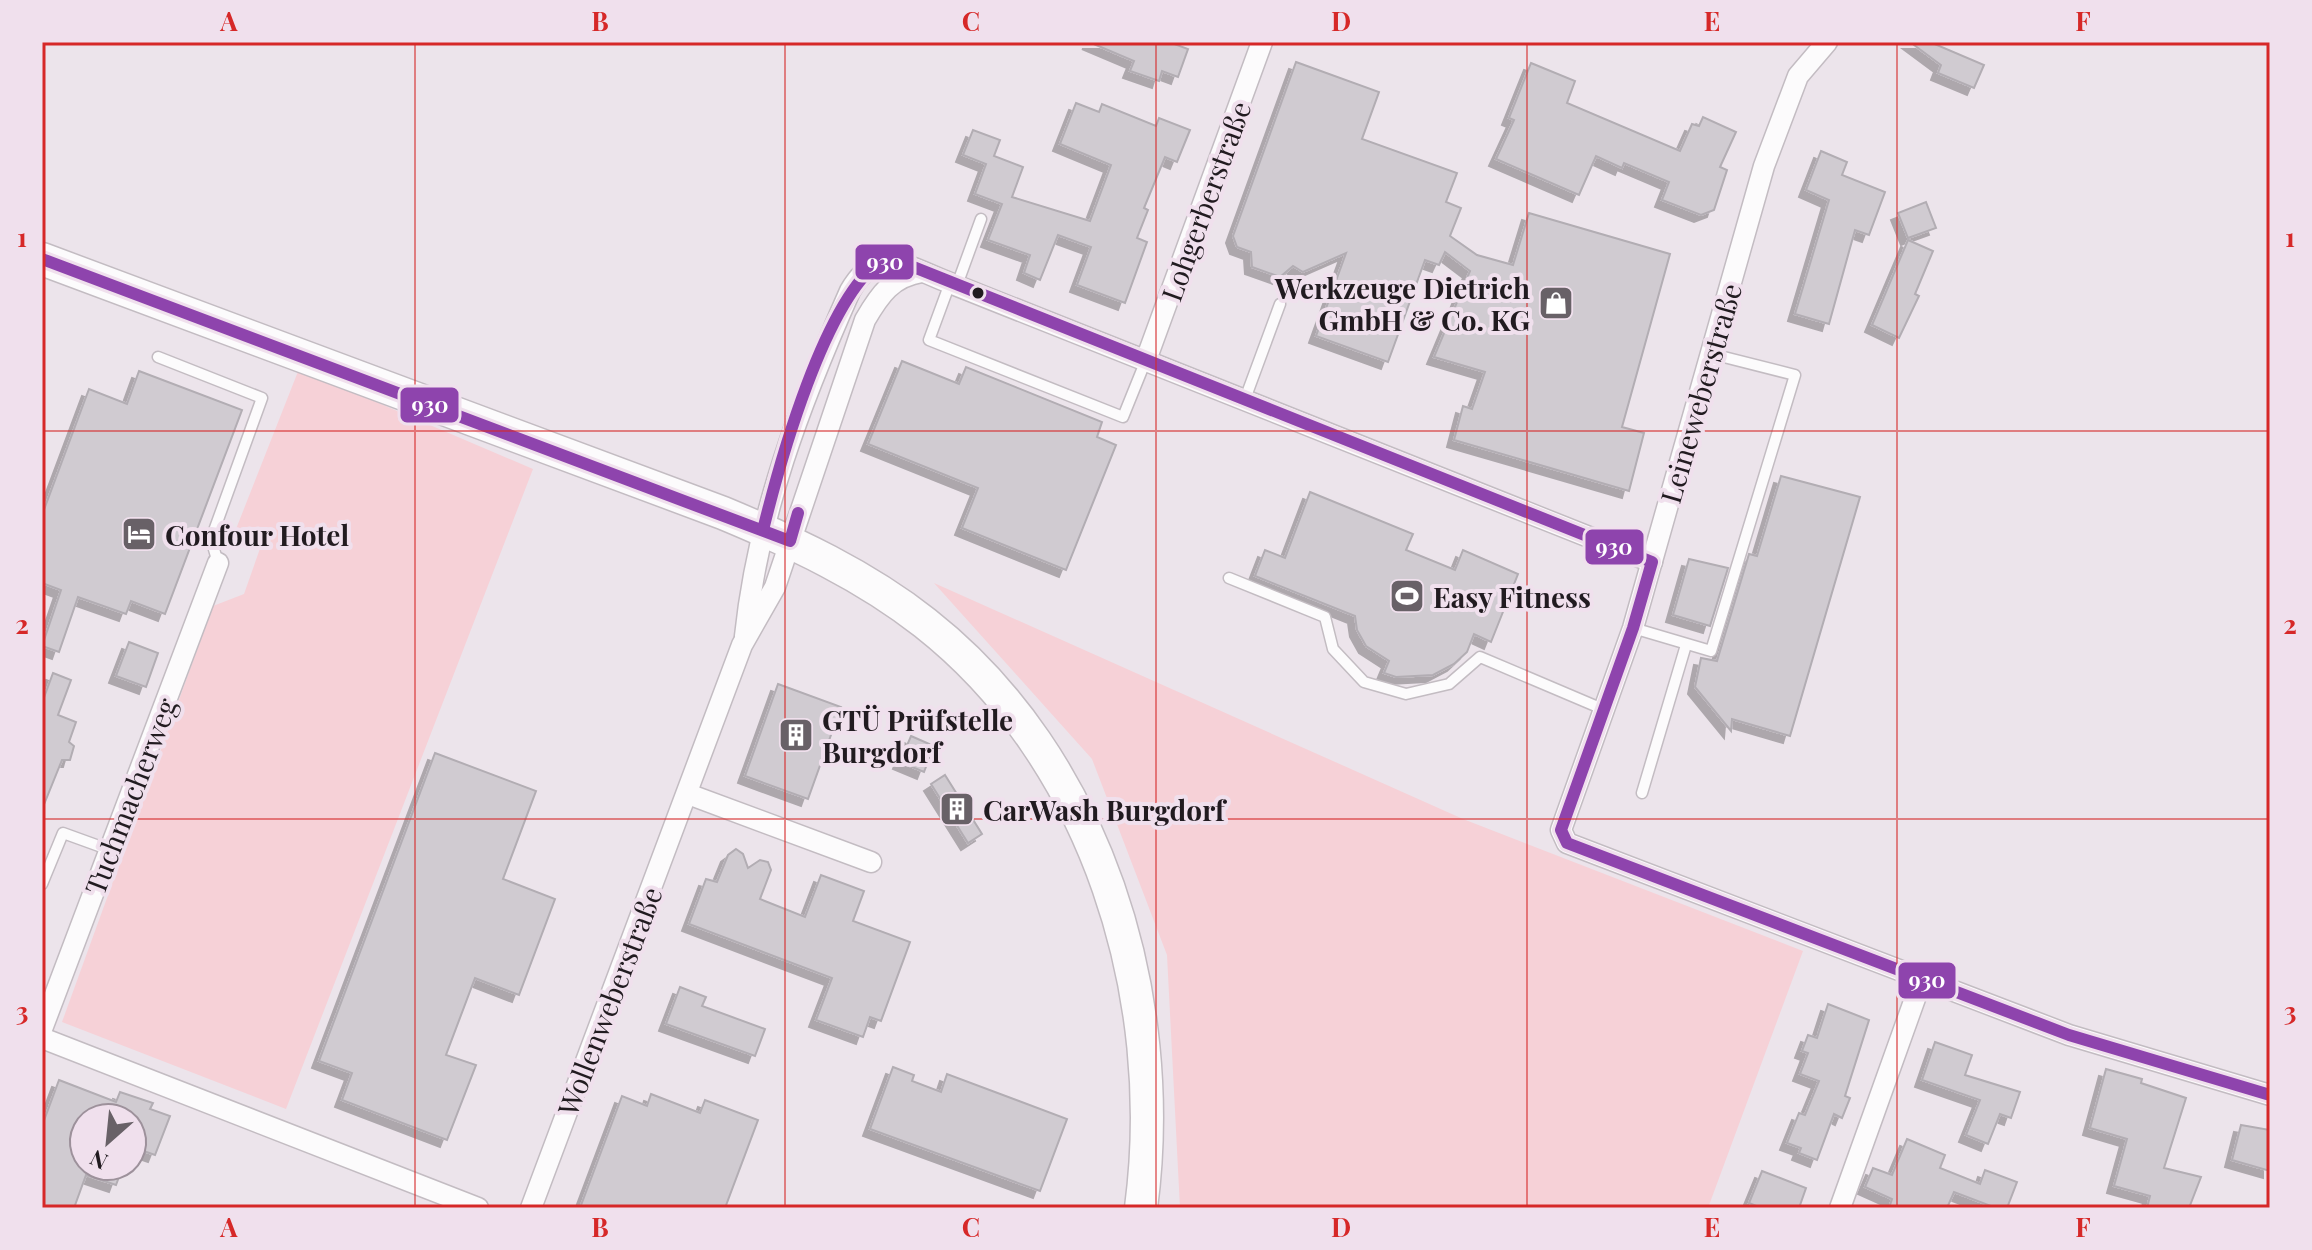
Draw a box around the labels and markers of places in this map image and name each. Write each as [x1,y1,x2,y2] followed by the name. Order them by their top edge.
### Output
[1274,269,1530,338] place label: Werkzeuge Dietrich GmbH & Co. KG
[1537,284,1575,322] shop icon: Werkzeuge Dietrich GmbH & Co. KG
[970,285,986,301] unlabelled marker
[120,515,158,553] hotel icon: Confour Hotel
[165,516,349,553] place label: Confour Hotel
[1388,577,1426,615] sports icon: Easy Fitness
[1433,578,1591,615] place label: Easy Fitness
[822,701,1013,770] place label: GTÜ Prüfstelle Burgdorf
[777,716,815,754] building icon: GTÜ Prüfstelle Burgdorf
[938,790,976,828] building icon: CarWash Burgdorf
[983,791,1228,828] place label: CarWash Burgdorf

